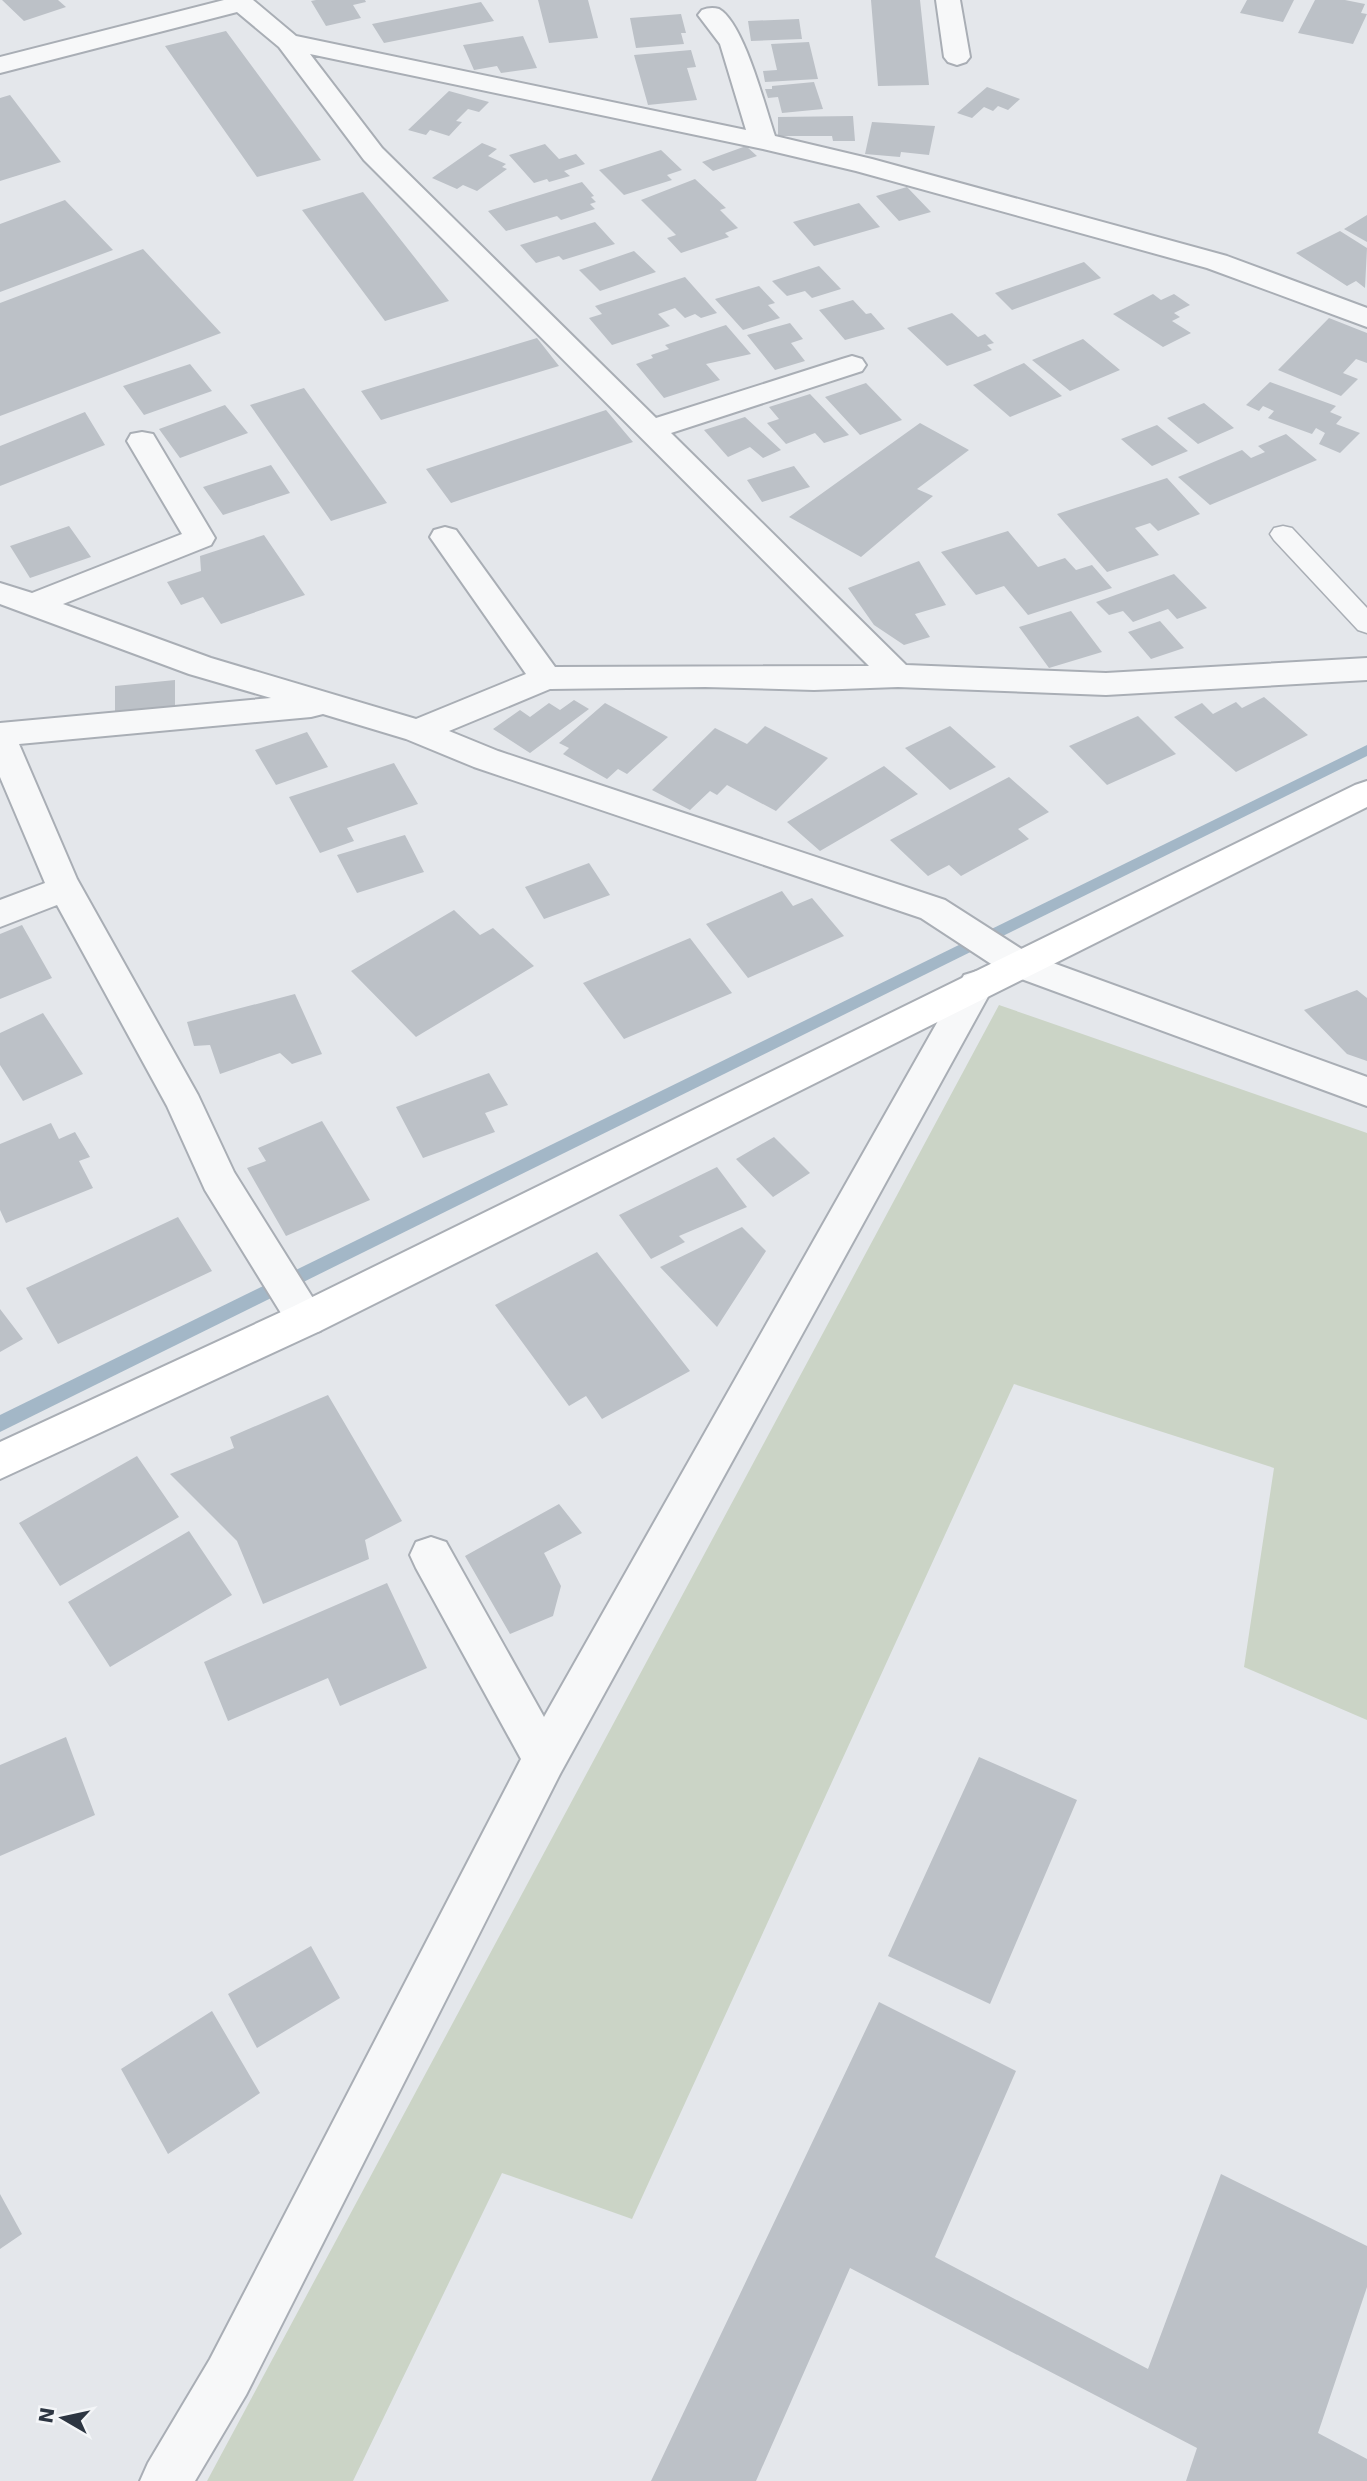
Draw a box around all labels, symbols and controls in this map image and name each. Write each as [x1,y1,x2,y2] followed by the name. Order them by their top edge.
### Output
[28,2383,98,2453] north arrow
[34,2406,58,2425] text: N

